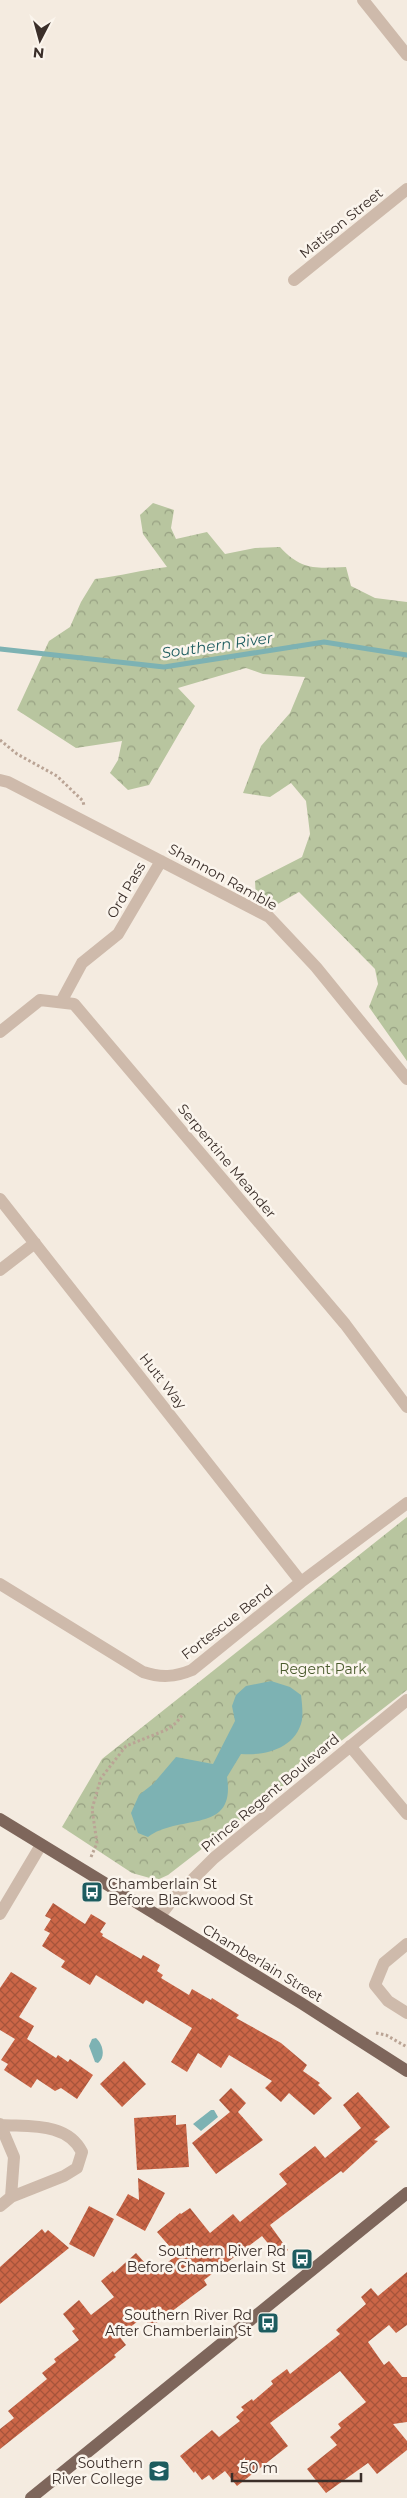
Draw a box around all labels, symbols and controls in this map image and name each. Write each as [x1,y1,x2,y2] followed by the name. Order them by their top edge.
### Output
[15,15,65,65] north arrow
[32,43,45,62] text: N
[296,184,387,262] street label: Matison Street
[160,628,275,662] water label: Southern River
[165,840,281,914] street label: Shannon Ramble
[103,858,149,921] street label: Ord Pass
[174,1100,280,1222] street label: Serpentine Meander
[136,1349,191,1413] street label: Hutt Way
[178,1581,276,1663] street label: Fortescue Bend
[279,1660,367,1678] park label: Regent Park
[197,1730,343,1856] street label: Prince Regent Boulevard
[108,1875,254,1909] place label: Chamberlain St Before Blackwood St
[80,1880,104,1904] bus stop icon: Chamberlain St Before Blackwood St
[200,1920,327,2006] street label: Chamberlain Street
[127,2242,286,2276] place label: Southern River Rd Before Chamberlain St
[290,2247,314,2271] bus stop icon: Southern River Rd Before Chamberlain St
[105,2306,252,2340] place label: Southern River Rd After Chamberlain St
[256,2311,280,2335] bus stop icon: Southern River Rd After Chamberlain St
[232,2450,361,2482] scale bar
[52,2454,143,2488] place label: Southern River College
[240,2458,278,2477] text: 50 m
[147,2459,171,2483] school or university icon: Southern River College

